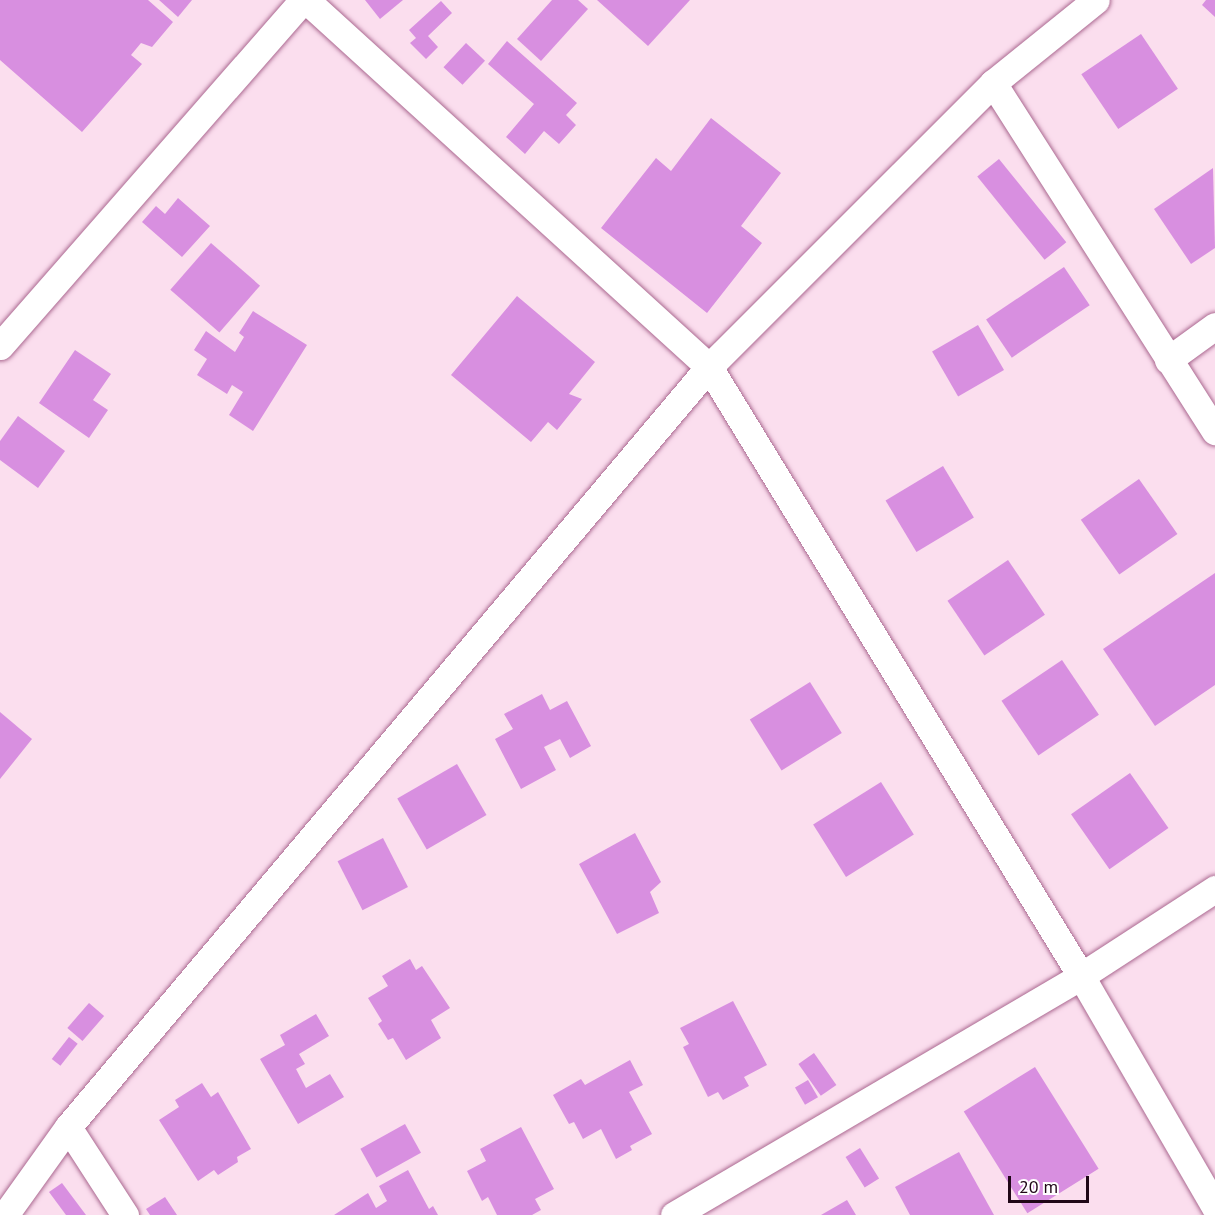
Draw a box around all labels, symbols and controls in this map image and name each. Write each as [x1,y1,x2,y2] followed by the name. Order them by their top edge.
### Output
[1011,1164,1092,1202] scale bar
[1019,1175,1058,1198] text: 20 m

